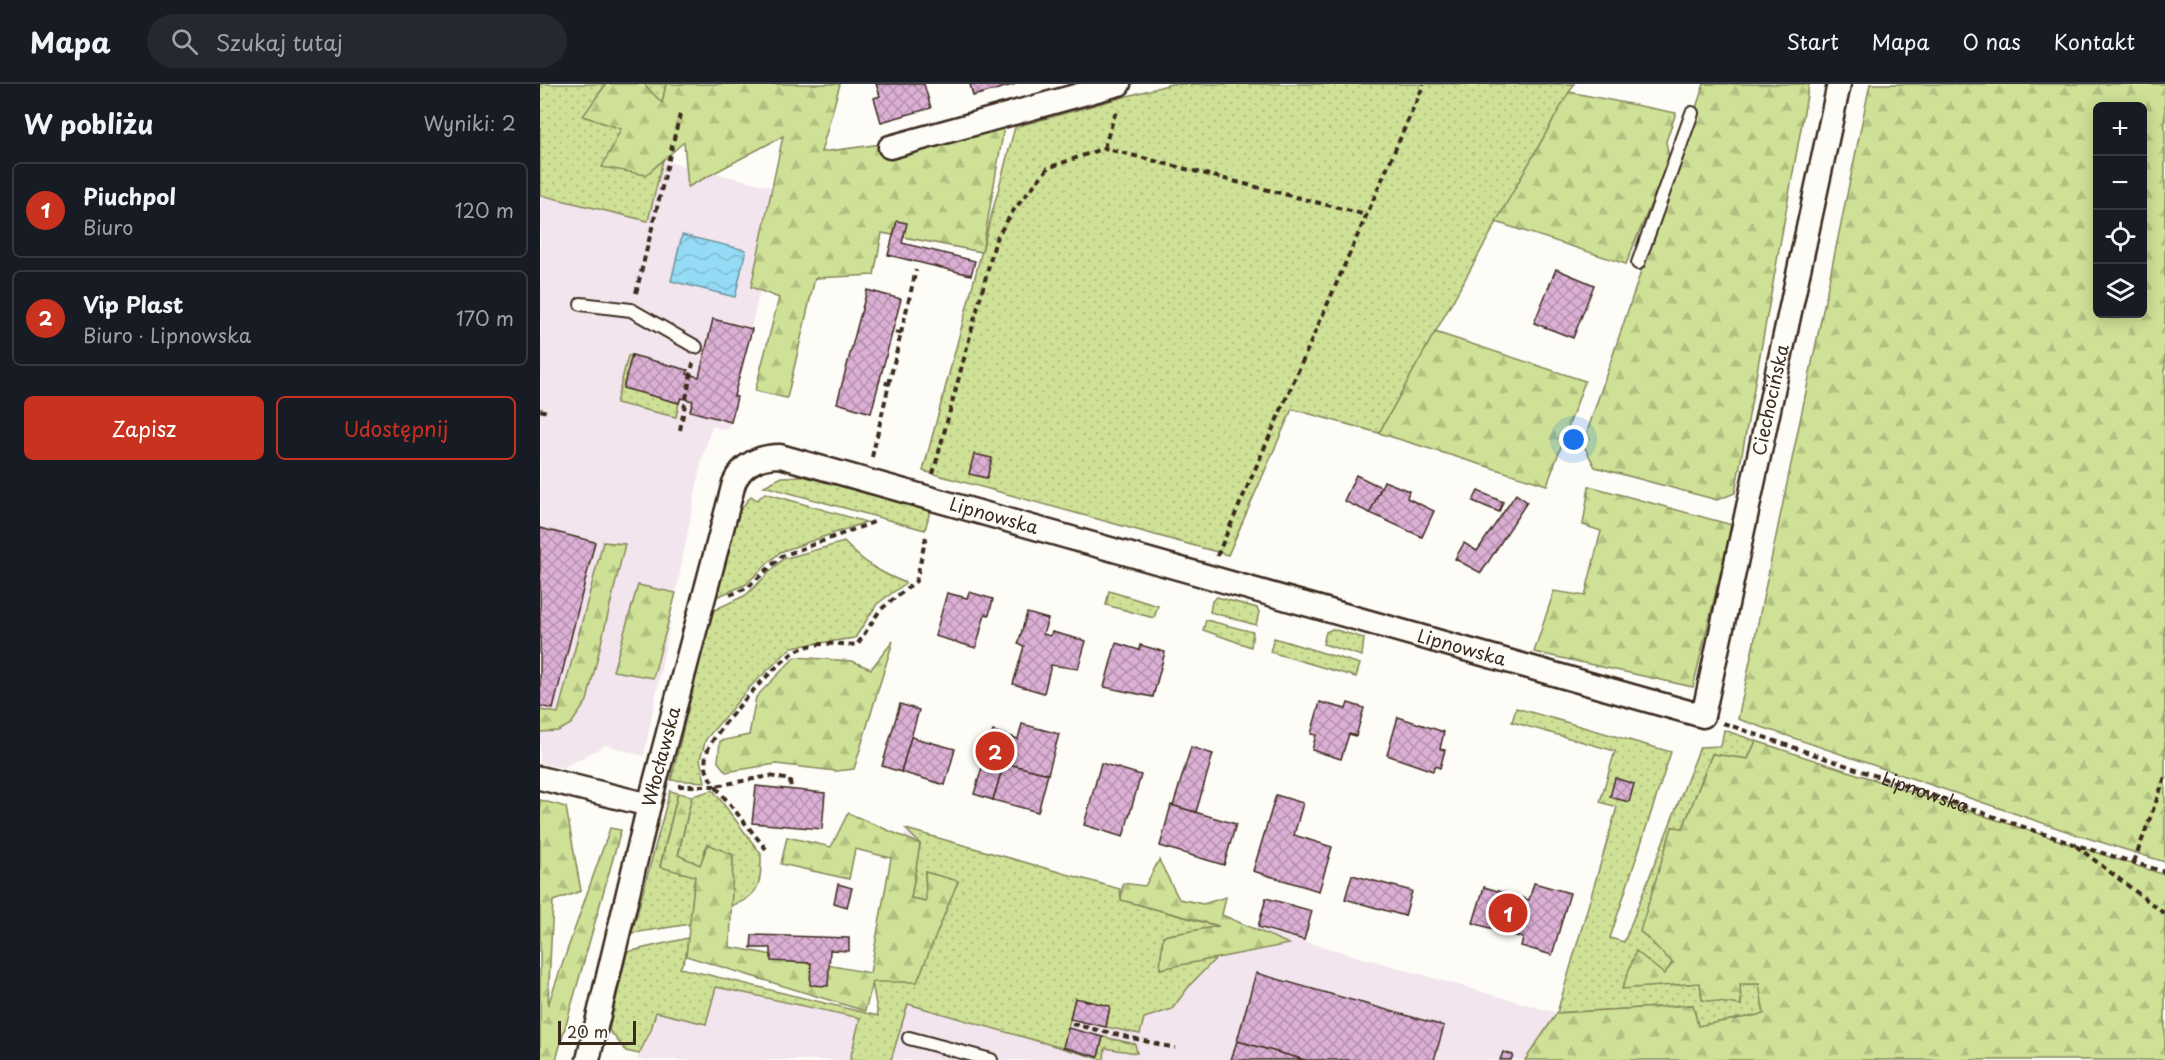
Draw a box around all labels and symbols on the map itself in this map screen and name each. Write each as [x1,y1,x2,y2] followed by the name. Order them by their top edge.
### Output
[1744,342,1795,458] street label: Ciechocińska
[1559,425,1588,454] your location
[947,489,1042,540] street label: Lipnowska
[1414,621,1510,672] street label: Lipnowska
[634,703,687,810] street label: Włocławska
[976,728,1014,774] pin: 2
[1878,764,1974,819] street label: Lipnowska
[1488,890,1528,936] pin: 1
[558,1018,636,1046] scale bar

